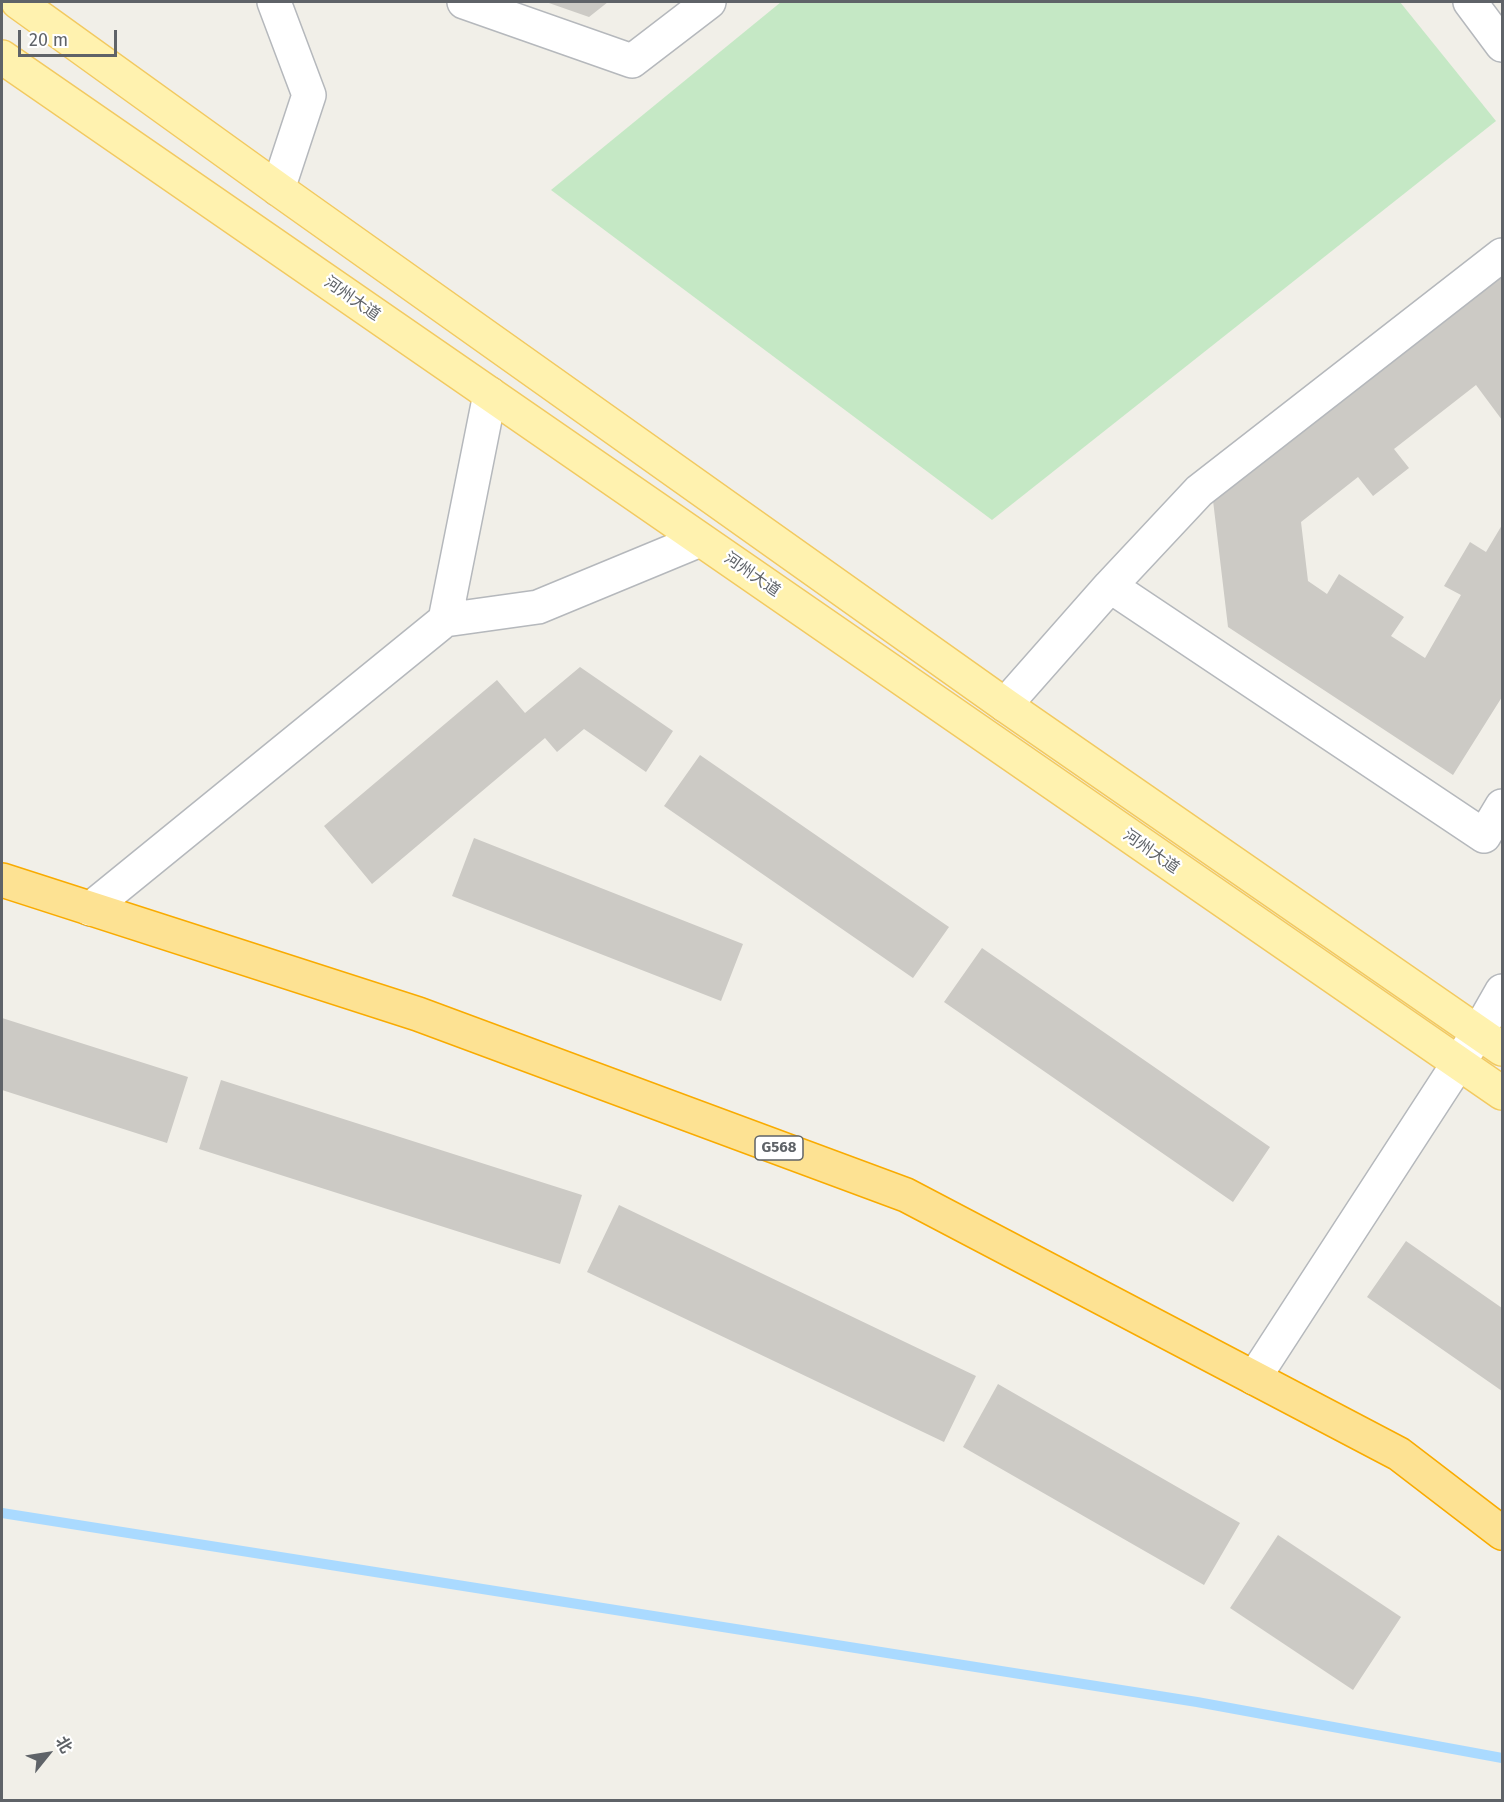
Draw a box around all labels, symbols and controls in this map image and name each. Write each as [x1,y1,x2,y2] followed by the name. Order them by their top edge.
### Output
[21,18,120,56] scale bar
[29,29,68,51] text: 20 m
[320,273,384,325] street label: 河州大道
[720,549,784,601] street label: 河州大道
[1119,826,1183,878] street label: 河州大道
[755,1136,803,1160] road number: G568
[18,1724,78,1784] north arrow
[52,1733,76,1756] text: 北

